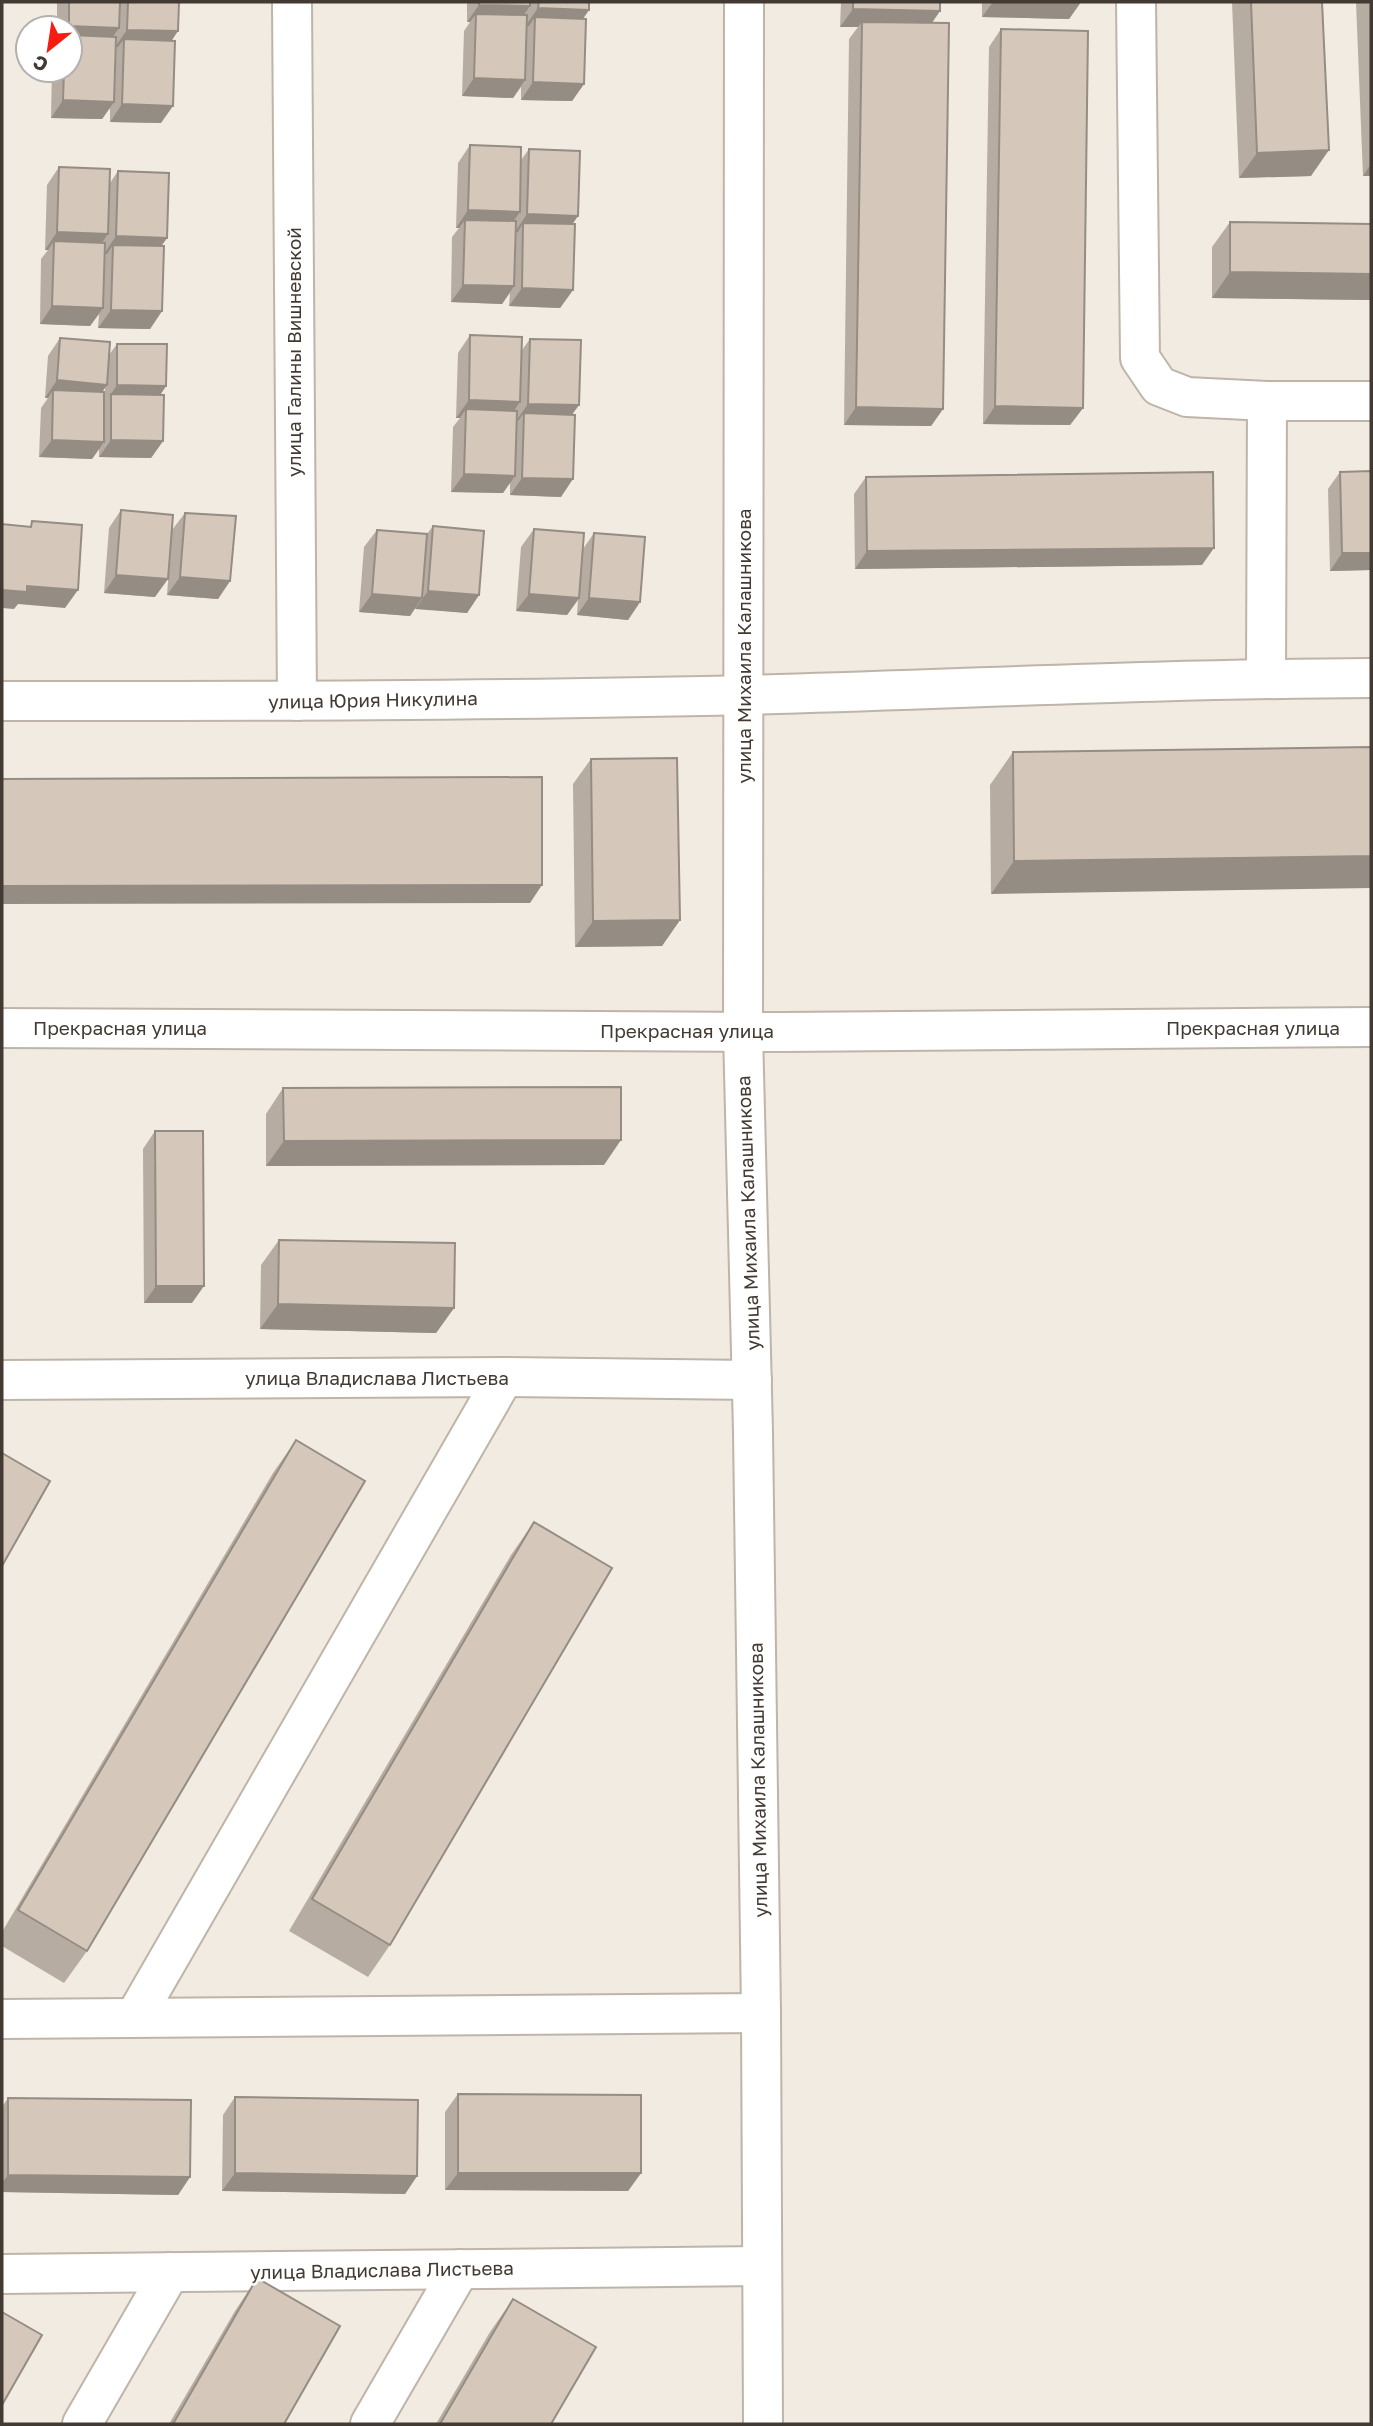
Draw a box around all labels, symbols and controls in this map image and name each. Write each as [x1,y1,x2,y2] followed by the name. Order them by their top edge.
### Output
[14,14,84,84] north arrow
[29,51,52,77] text: С
[282,227,305,477] street label: улица Галины Вишневской
[732,508,755,784] street label: улица Михаила Калашникова
[268,686,478,713] street label: улица Юрия Никулина
[33,1016,207,1039] street label: Прекрасная улица
[1166,1016,1340,1039] street label: Прекрасная улица
[600,1019,774,1042] street label: Прекрасная улица
[731,1075,764,1351] street label: улица Михаила Калашникова
[245,1366,509,1389] street label: улица Владислава Листьева
[744,1642,771,1918] street label: улица Михаила Калашникова
[250,2256,514,2283] street label: улица Владислава Листьева

